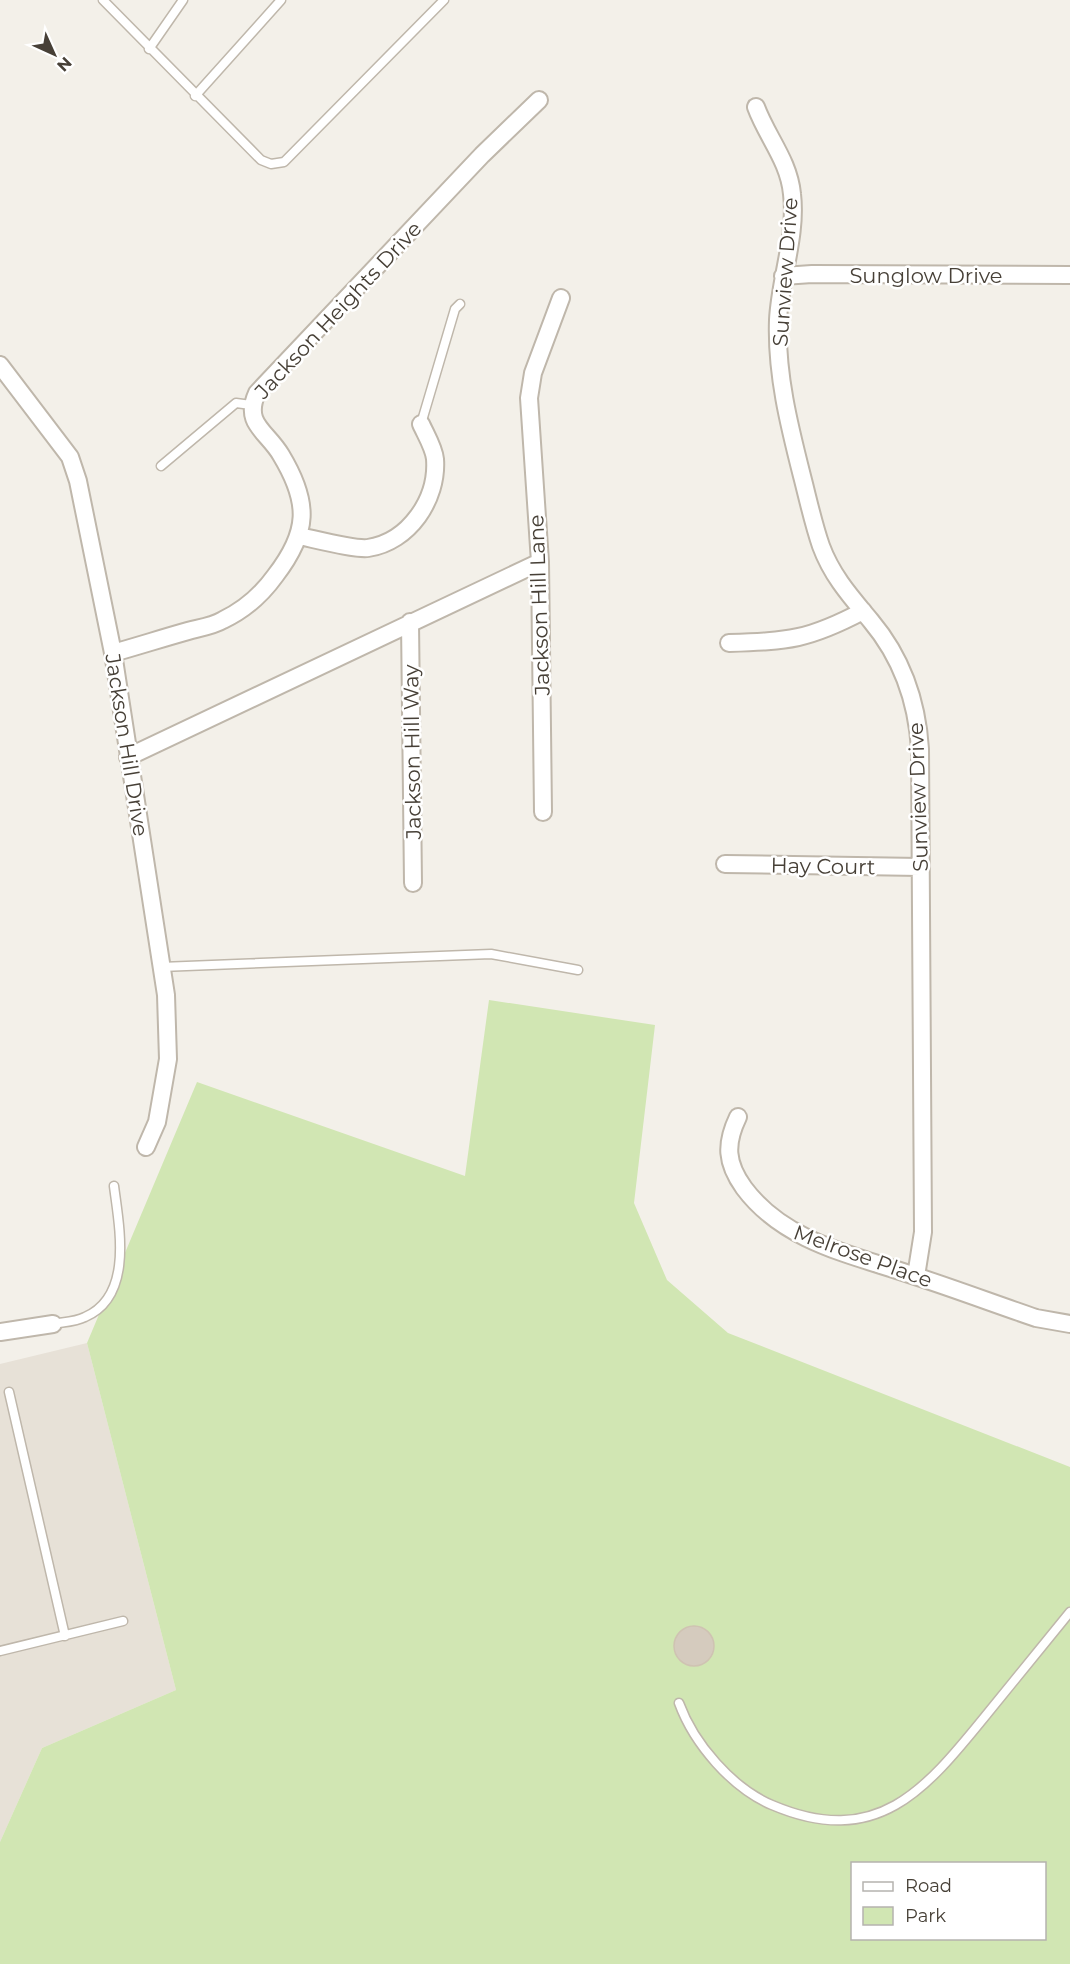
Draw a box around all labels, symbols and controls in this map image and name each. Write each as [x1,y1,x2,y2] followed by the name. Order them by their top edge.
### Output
[24,24,84,84] north arrow
[53,53,76,76] text: N
[767,197,803,347] street label: Sunview Drive
[249,216,427,405] street label: Jackson Heights Drive
[849,263,1003,288] street label: Sunglow Drive
[523,514,555,697] street label: Jackson Hill Lane
[100,651,154,838] street label: Jackson Hill Drive
[398,664,426,841] street label: Jackson Hill Way
[903,722,933,872] street label: Sunview Drive
[770,853,876,879] street label: Hay Court
[790,1219,936,1293] street label: Melrose Place
[851,1862,1046,1940] legend
[905,1875,952,1897] text: Road
[905,1905,946,1927] text: Park

